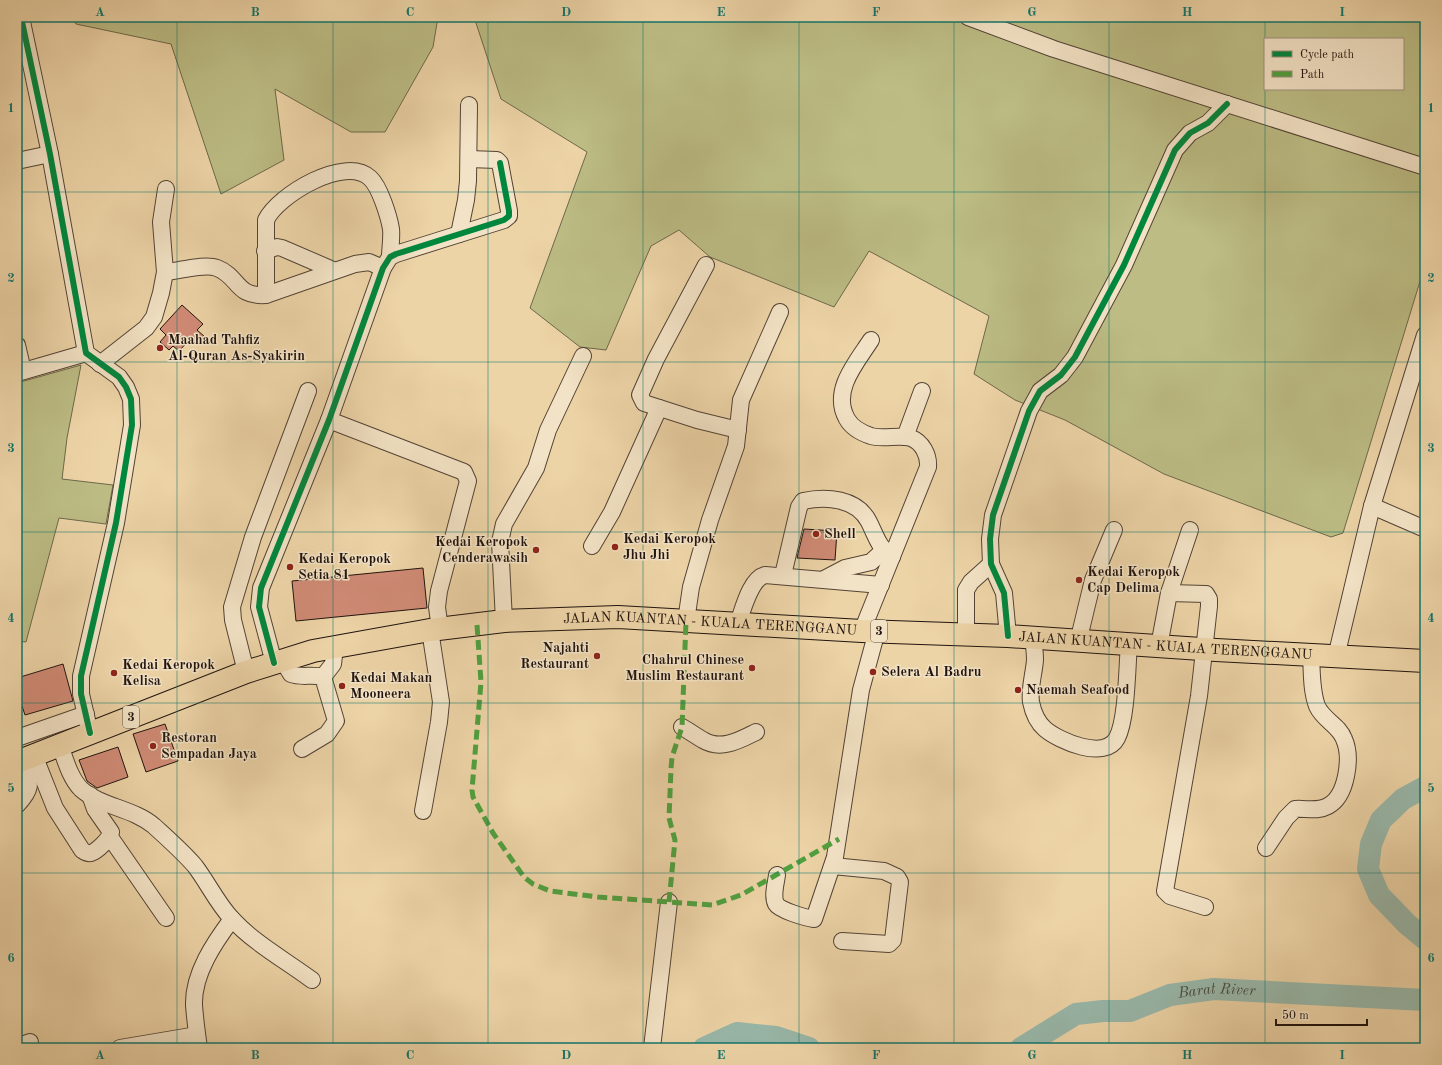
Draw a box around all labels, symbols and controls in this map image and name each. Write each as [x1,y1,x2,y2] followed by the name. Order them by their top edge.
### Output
[95,6,105,19] text: A
[250,6,260,19] text: B
[406,6,414,19] text: C
[561,6,571,19] text: D
[717,6,726,19] text: E
[872,6,881,19] text: F
[1027,6,1037,19] text: G
[1182,6,1193,19] text: H
[1339,6,1345,19] text: I
[1264,38,1404,90] legend
[1300,49,1355,61] text: Cycle path
[1300,69,1325,81] text: Path
[7,102,15,115] text: 1
[1427,102,1435,115] text: 1
[7,272,15,285] text: 2
[1427,272,1435,285] text: 2
[168,333,305,363] place label: Maahad Tahfiz Al-Quran As-Syakirin
[155,343,165,353] marker: Maahad Tahfiz Al-Quran As-Syakirin
[7,442,15,455] text: 3
[1427,442,1435,455] text: 3
[824,527,856,541] place label: Shell
[811,529,821,539] marker: Shell
[623,532,716,562] place label: Kedai Keropok Jhu Jhi
[435,535,528,565] place label: Kedai Keropok Cenderawasih
[610,542,620,552] marker: Kedai Keropok Jhu Jhi
[531,545,541,555] marker: Kedai Keropok Cenderawasih
[298,552,391,582] place label: Kedai Keropok Setia 81
[285,562,295,572] marker: Kedai Keropok Setia 81
[1087,565,1180,595] place label: Kedai Keropok Cap Delima
[1074,575,1084,585] marker: Kedai Keropok Cap Delima
[563,610,858,638] street label: JALAN KUANTAN - KUALA TERENGGANU
[7,612,15,625] text: 4
[1427,612,1435,625] text: 4
[871,620,887,642] road number: 3
[1018,630,1313,662] street label: JALAN KUANTAN - KUALA TERENGGANU
[520,641,589,671] place label: Najahti Restaurant
[592,651,602,661] marker: Najahti Restaurant
[625,653,744,683] place label: Chahrul Chinese Muslim Restaurant
[122,658,215,688] place label: Kedai Keropok Kelisa
[747,663,757,673] marker: Chahrul Chinese Muslim Restaurant
[881,665,982,679] place label: Selera Al Badru
[868,667,878,677] marker: Selera Al Badru
[109,668,119,678] marker: Kedai Keropok Kelisa
[350,671,433,701] place label: Kedai Makan Mooneera
[337,681,347,691] marker: Kedai Makan Mooneera
[1026,683,1130,697] place label: Naemah Seafood
[1013,685,1023,695] marker: Naemah Seafood
[123,706,139,728] road number: 3
[161,731,257,761] place label: Restoran Sempadan Jaya
[148,741,158,751] marker: Restoran Sempadan Jaya
[7,782,15,795] text: 5
[1427,782,1435,795] text: 5
[7,952,15,965] text: 6
[1427,952,1435,965] text: 6
[1176,981,1256,1001] water label: Barat River
[1276,1001,1367,1027] scale bar
[1282,1009,1309,1022] text: 50 m
[95,1049,105,1062] text: A
[250,1049,260,1062] text: B
[406,1049,414,1062] text: C
[561,1049,571,1062] text: D
[717,1049,726,1062] text: E
[872,1049,881,1062] text: F
[1027,1049,1037,1062] text: G
[1182,1049,1193,1062] text: H
[1339,1049,1345,1062] text: I

